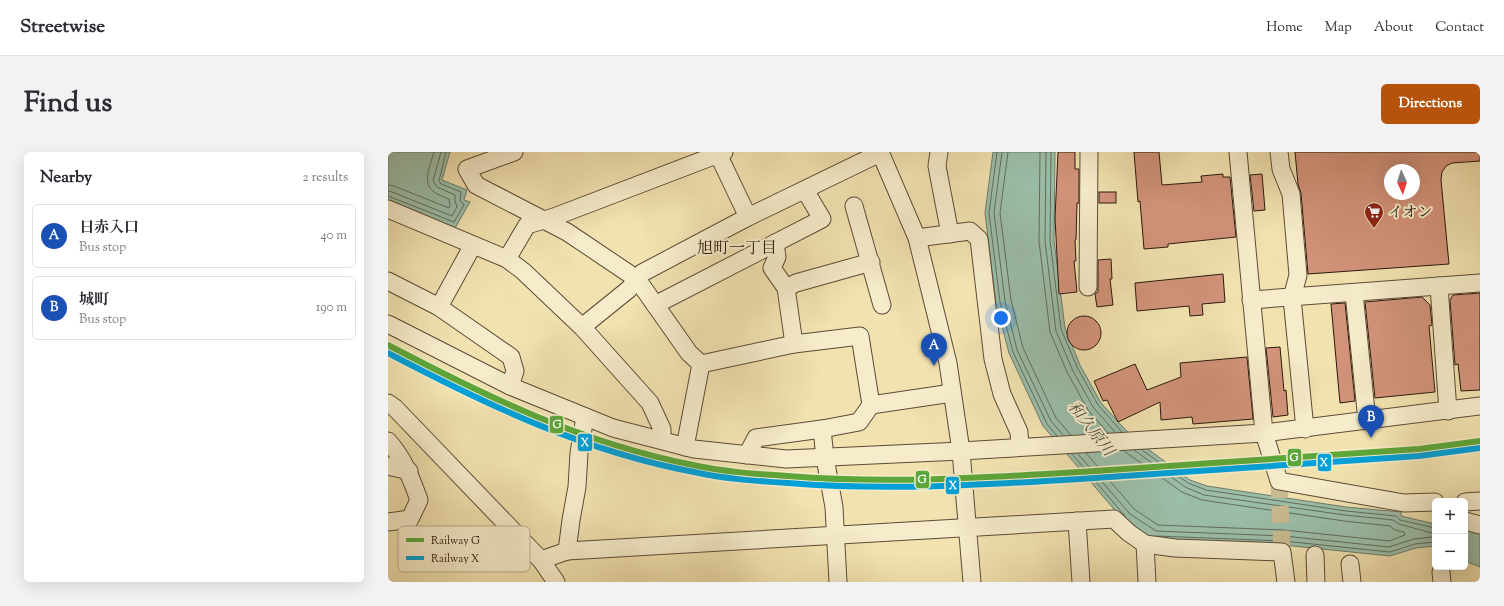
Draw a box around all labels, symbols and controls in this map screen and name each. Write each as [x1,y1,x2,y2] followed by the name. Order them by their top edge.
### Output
[20,14,105,41] text: Streetwise
[1266,18,1303,38] text: Home
[1325,18,1352,38] text: Map
[1374,18,1413,38] text: About
[1435,18,1484,38] text: Contact
[24,84,112,124] text: Find us
[1381,84,1480,124] button: Directions
[1384,164,1420,200] north arrow
[40,166,92,190] text: Nearby
[303,169,348,187] text: 2 results
[1363,201,1385,229] supermarket icon: イオン
[1388,203,1433,224] place label: イオン
[79,218,139,239] text: 日赤入口
[49,227,59,245] text: A
[320,227,347,245] text: 40 m
[697,238,777,261] district label: 旭町一丁目
[79,239,126,257] text: Bus stop
[79,290,109,311] text: 城町
[50,299,58,317] text: B
[316,299,347,317] text: 190 m
[991,308,1011,328] your location
[79,311,126,329] text: Bus stop
[921,333,947,366] pin: A
[1061,397,1120,463] water label: 和久原川
[1358,405,1384,438] pin: B
[549,415,564,434] line badge: G
[553,417,562,433] text: G
[577,433,593,452] line badge: X
[580,435,590,451] text: X
[1287,448,1302,467] line badge: G
[1290,450,1299,466] text: G
[1317,453,1332,472] line badge: X
[1319,455,1329,471] text: X
[915,470,930,489] line badge: G
[918,472,927,488] text: G
[945,476,960,495] line badge: X
[948,478,958,494] text: X
[1432,498,1468,570] map controls
[1432,498,1468,534] button: +
[398,526,530,572] legend
[431,533,480,549] text: Railway G
[1432,534,1468,570] button: −
[431,551,480,567] text: Railway X

